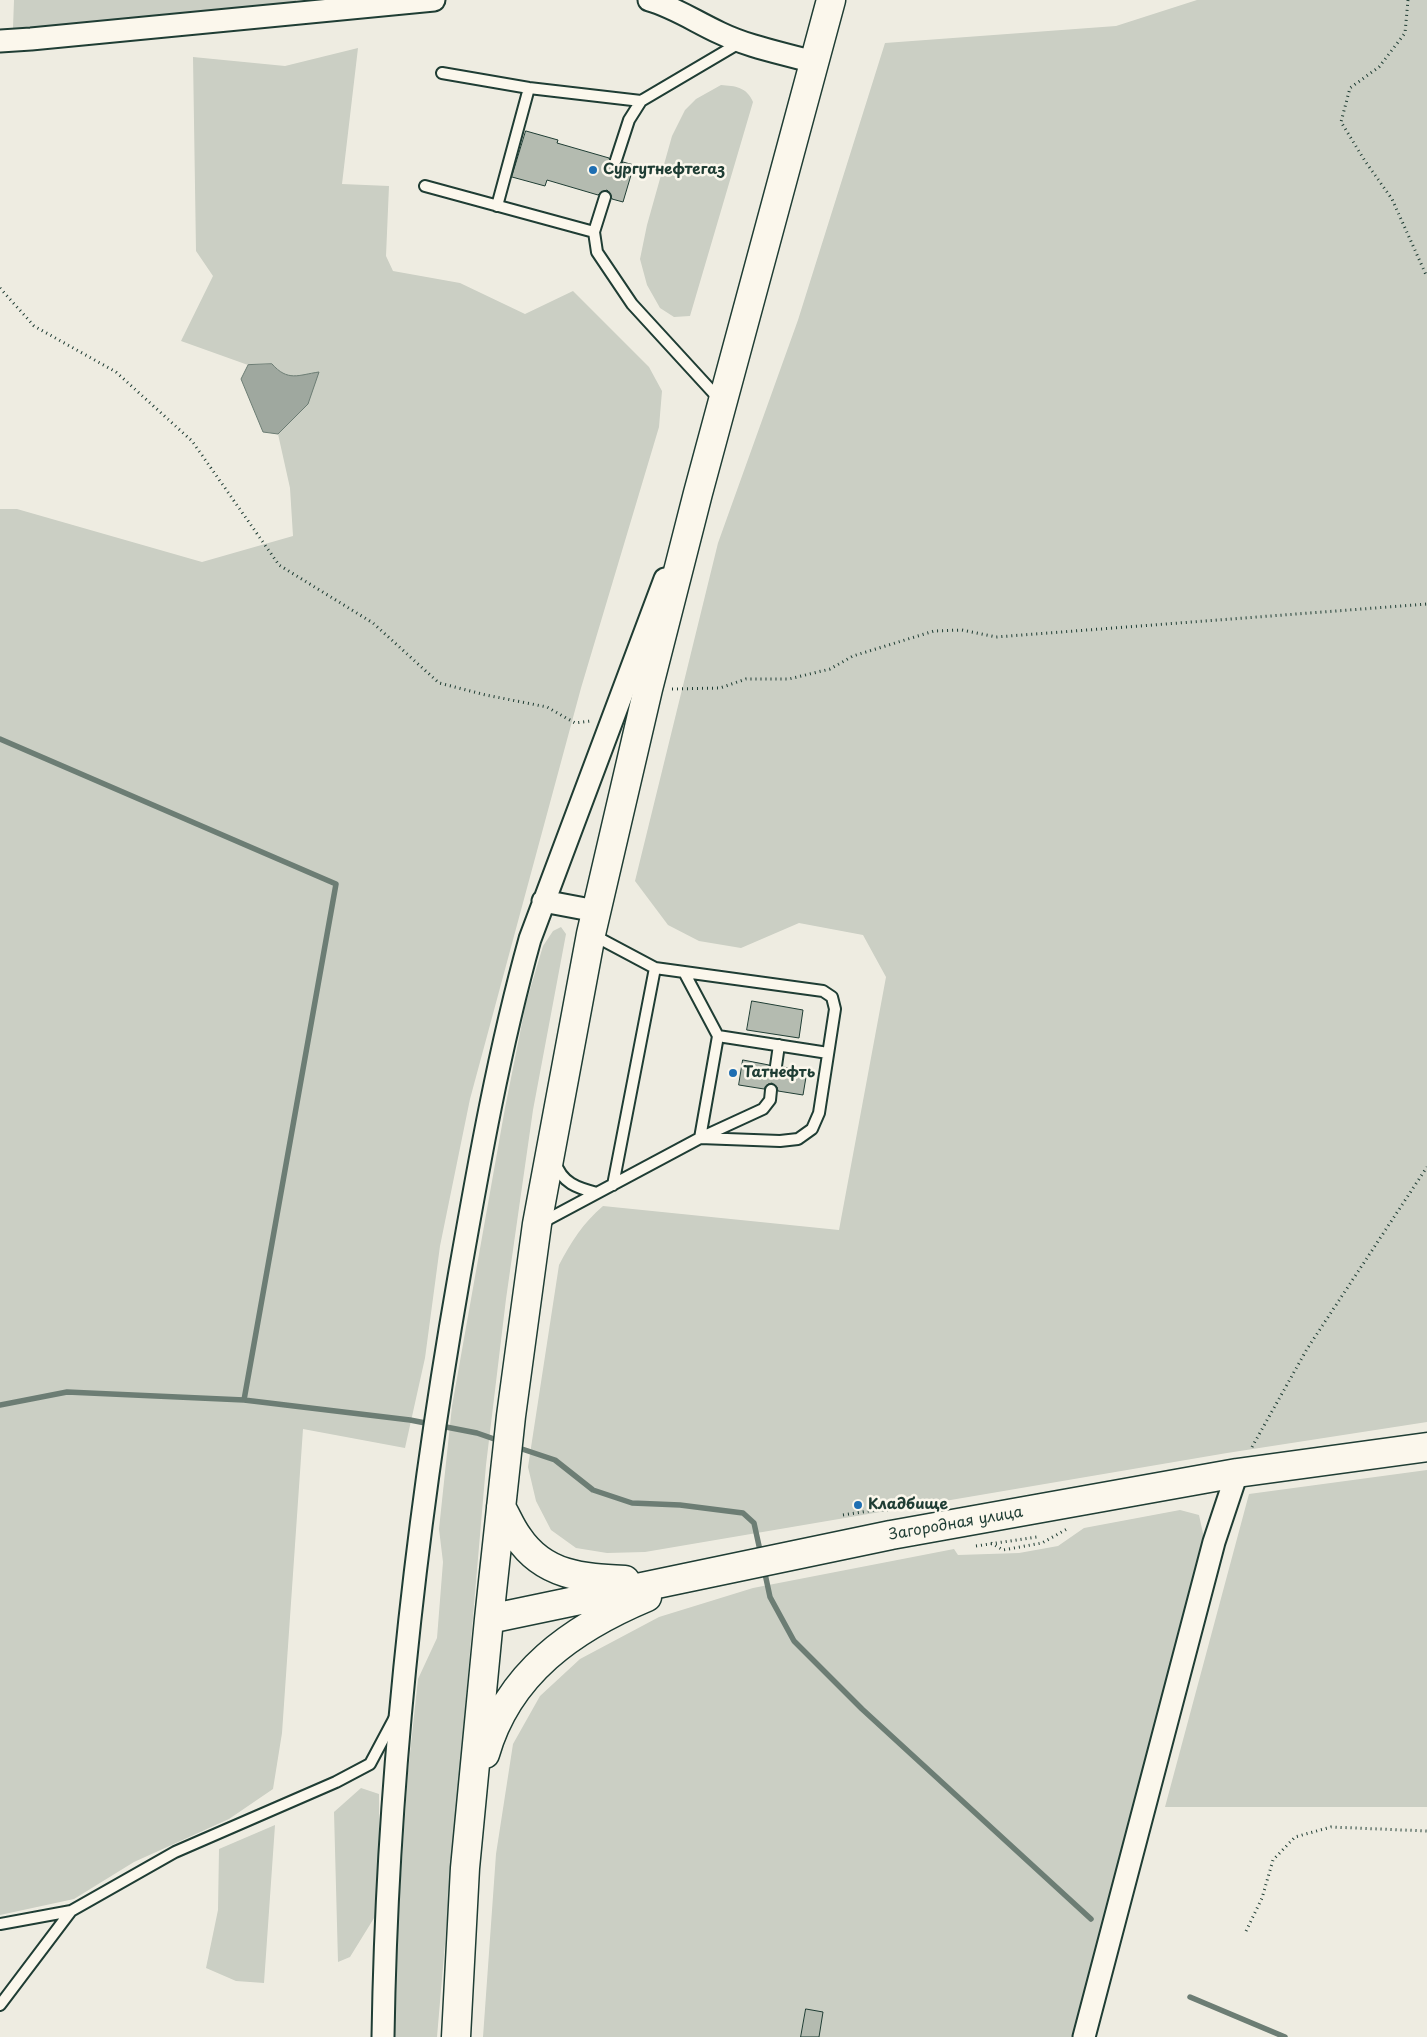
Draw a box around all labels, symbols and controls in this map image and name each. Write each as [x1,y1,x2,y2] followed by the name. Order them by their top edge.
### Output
[603,161,725,179] place label: Сургутнефтегаз
[587,164,599,176] marker: Сургутнефтегаз
[743,1064,815,1082] place label: Татнефть
[727,1067,739,1079] marker: Татнефть
[868,1496,948,1514] place label: Кладбище
[852,1499,864,1511] marker: Кладбище
[888,1503,1024,1545] street label: Загородная улица

